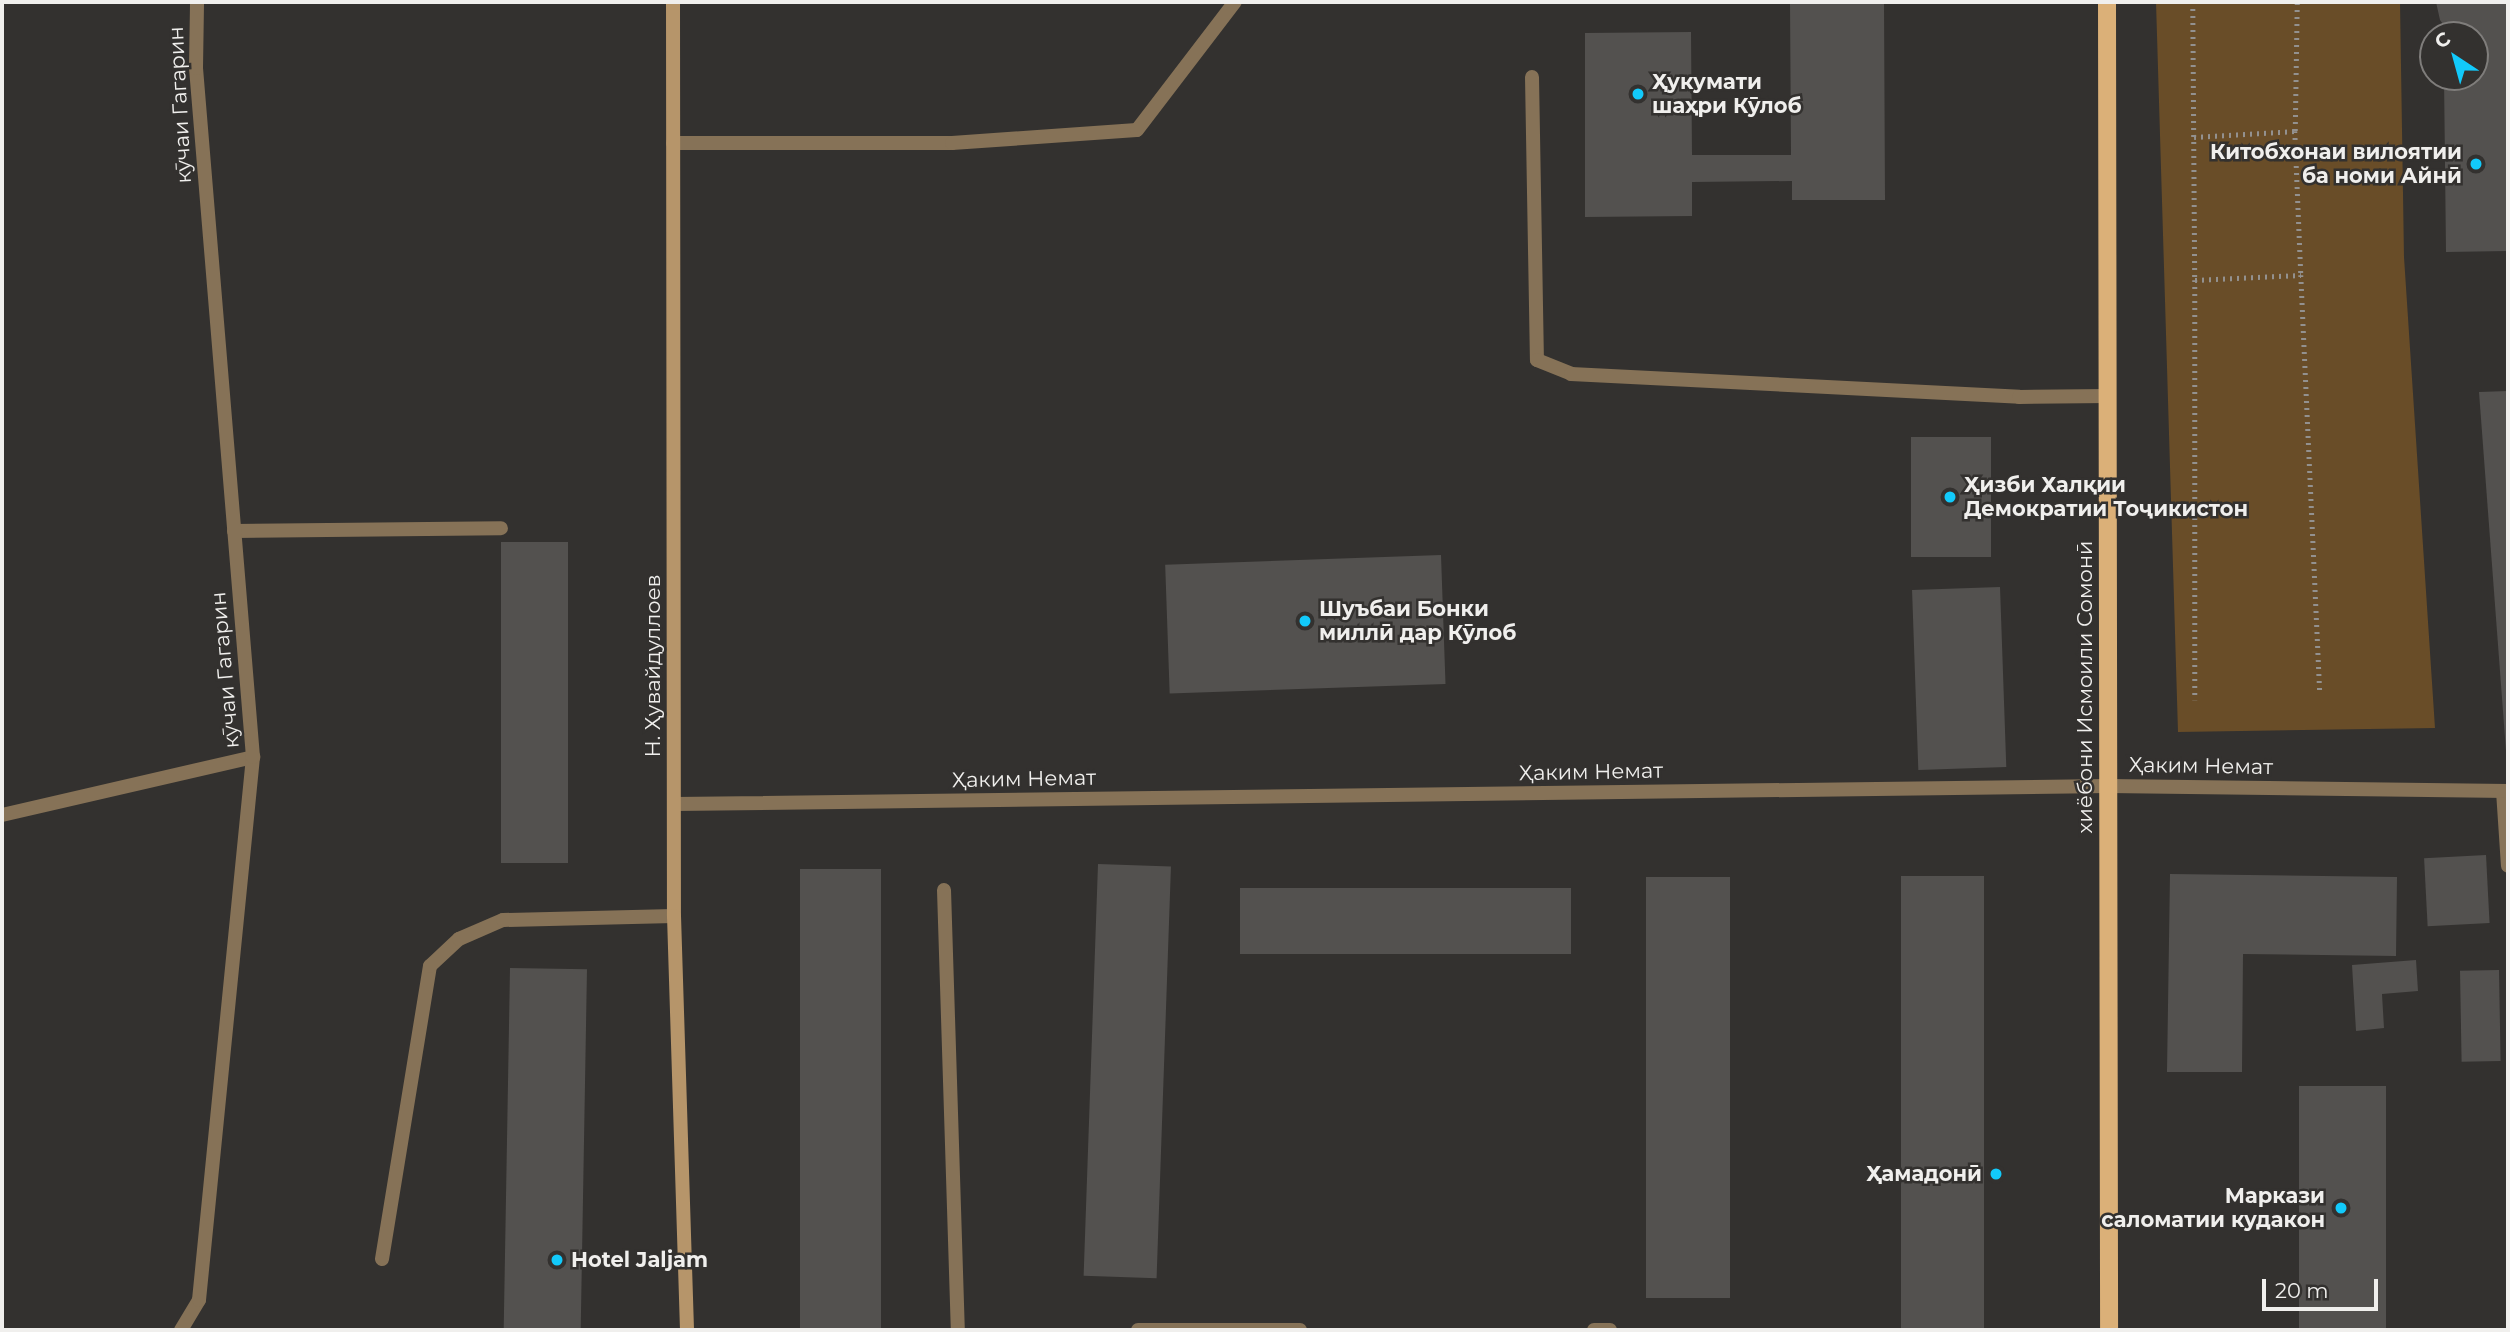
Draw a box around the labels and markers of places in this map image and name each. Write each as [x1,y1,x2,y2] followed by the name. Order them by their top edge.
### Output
[1652,69,1802,119] place label: Ҳукумати шаҳри Кӯлоб
[1630,86,1646,102] marker: Ҳукумати шаҳри Кӯлоб
[2210,139,2462,189] place label: Китобхонаи вилоятии ба номи Айнӣ
[2468,156,2484,172] marker: Китобхонаи вилоятии ба номи Айнӣ
[1964,472,2248,522] place label: Ҳизби Халқии Демократии Тоҷикистон
[1942,489,1958,505] marker: Ҳизби Халқии Демократии Тоҷикистон
[1319,596,1516,646] place label: Шуъбаи Бонки миллӣ дар Кӯлоб
[1297,613,1313,629] marker: Шуъбаи Бонки миллӣ дар Кӯлоб
[1866,1161,1982,1187] place label: Ҳамадонӣ
[1988,1166,2004,1182] marker: Ҳамадонӣ
[2101,1183,2325,1233] place label: Маркази саломатии кудакон
[2331,1198,2351,1218] marker: Маркази саломатии кудакон
[571,1247,708,1273] place label: Hotel Jaljam
[549,1252,565,1268] marker: Hotel Jaljam

